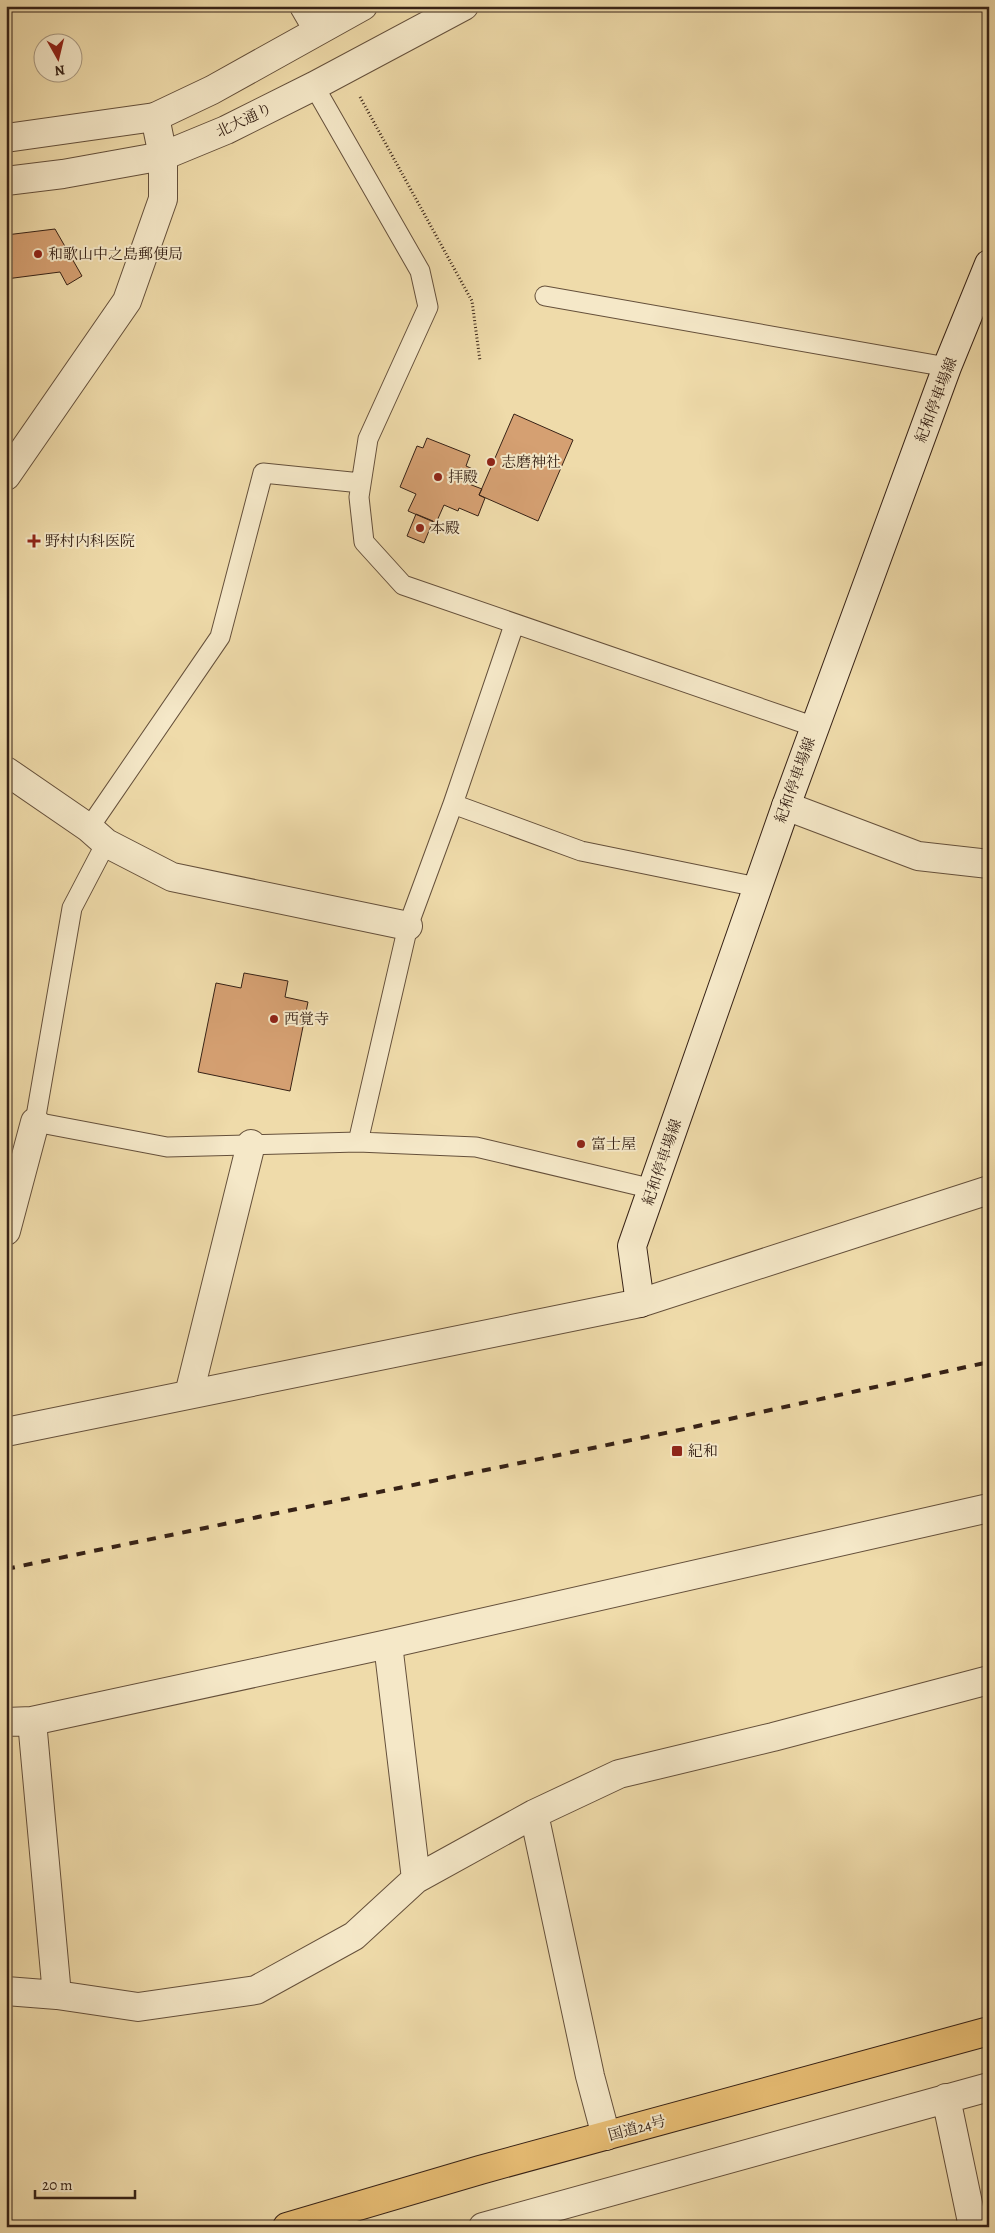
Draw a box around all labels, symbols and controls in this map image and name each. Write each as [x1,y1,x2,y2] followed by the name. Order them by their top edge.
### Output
[32,32,82,82] north arrow
[53,60,66,80] text: N
[213,98,275,142] street label: 北大通り
[48,244,183,264] place label: 和歌山中之島郵便局
[32,248,44,260] marker: 和歌山中之島郵便局
[911,354,961,446] street label: 紀和停車場線
[501,452,561,472] place label: 志磨神社
[485,456,497,468] marker: 志磨神社
[448,467,478,487] place label: 拝殿
[432,471,444,483] marker: 拝殿
[430,518,460,538] place label: 本殿
[414,522,426,534] marker: 本殿
[45,531,135,551] place label: 野村内科医院
[27,534,41,548] marker: 野村内科医院
[770,734,820,826] street label: 紀和停車場線
[284,1009,329,1029] place label: 西覚寺
[268,1013,280,1025] marker: 西覚寺
[638,1116,686,1208] street label: 紀和停車場線
[591,1134,636,1154] place label: 富士屋
[575,1138,587,1150] marker: 富士屋
[688,1441,718,1461] place label: 紀和
[670,1444,684,1458] marker: 紀和
[606,2111,668,2145] street label: 国道24号
[35,2168,135,2200] scale bar
[42,2175,73,2195] text: 20 m

